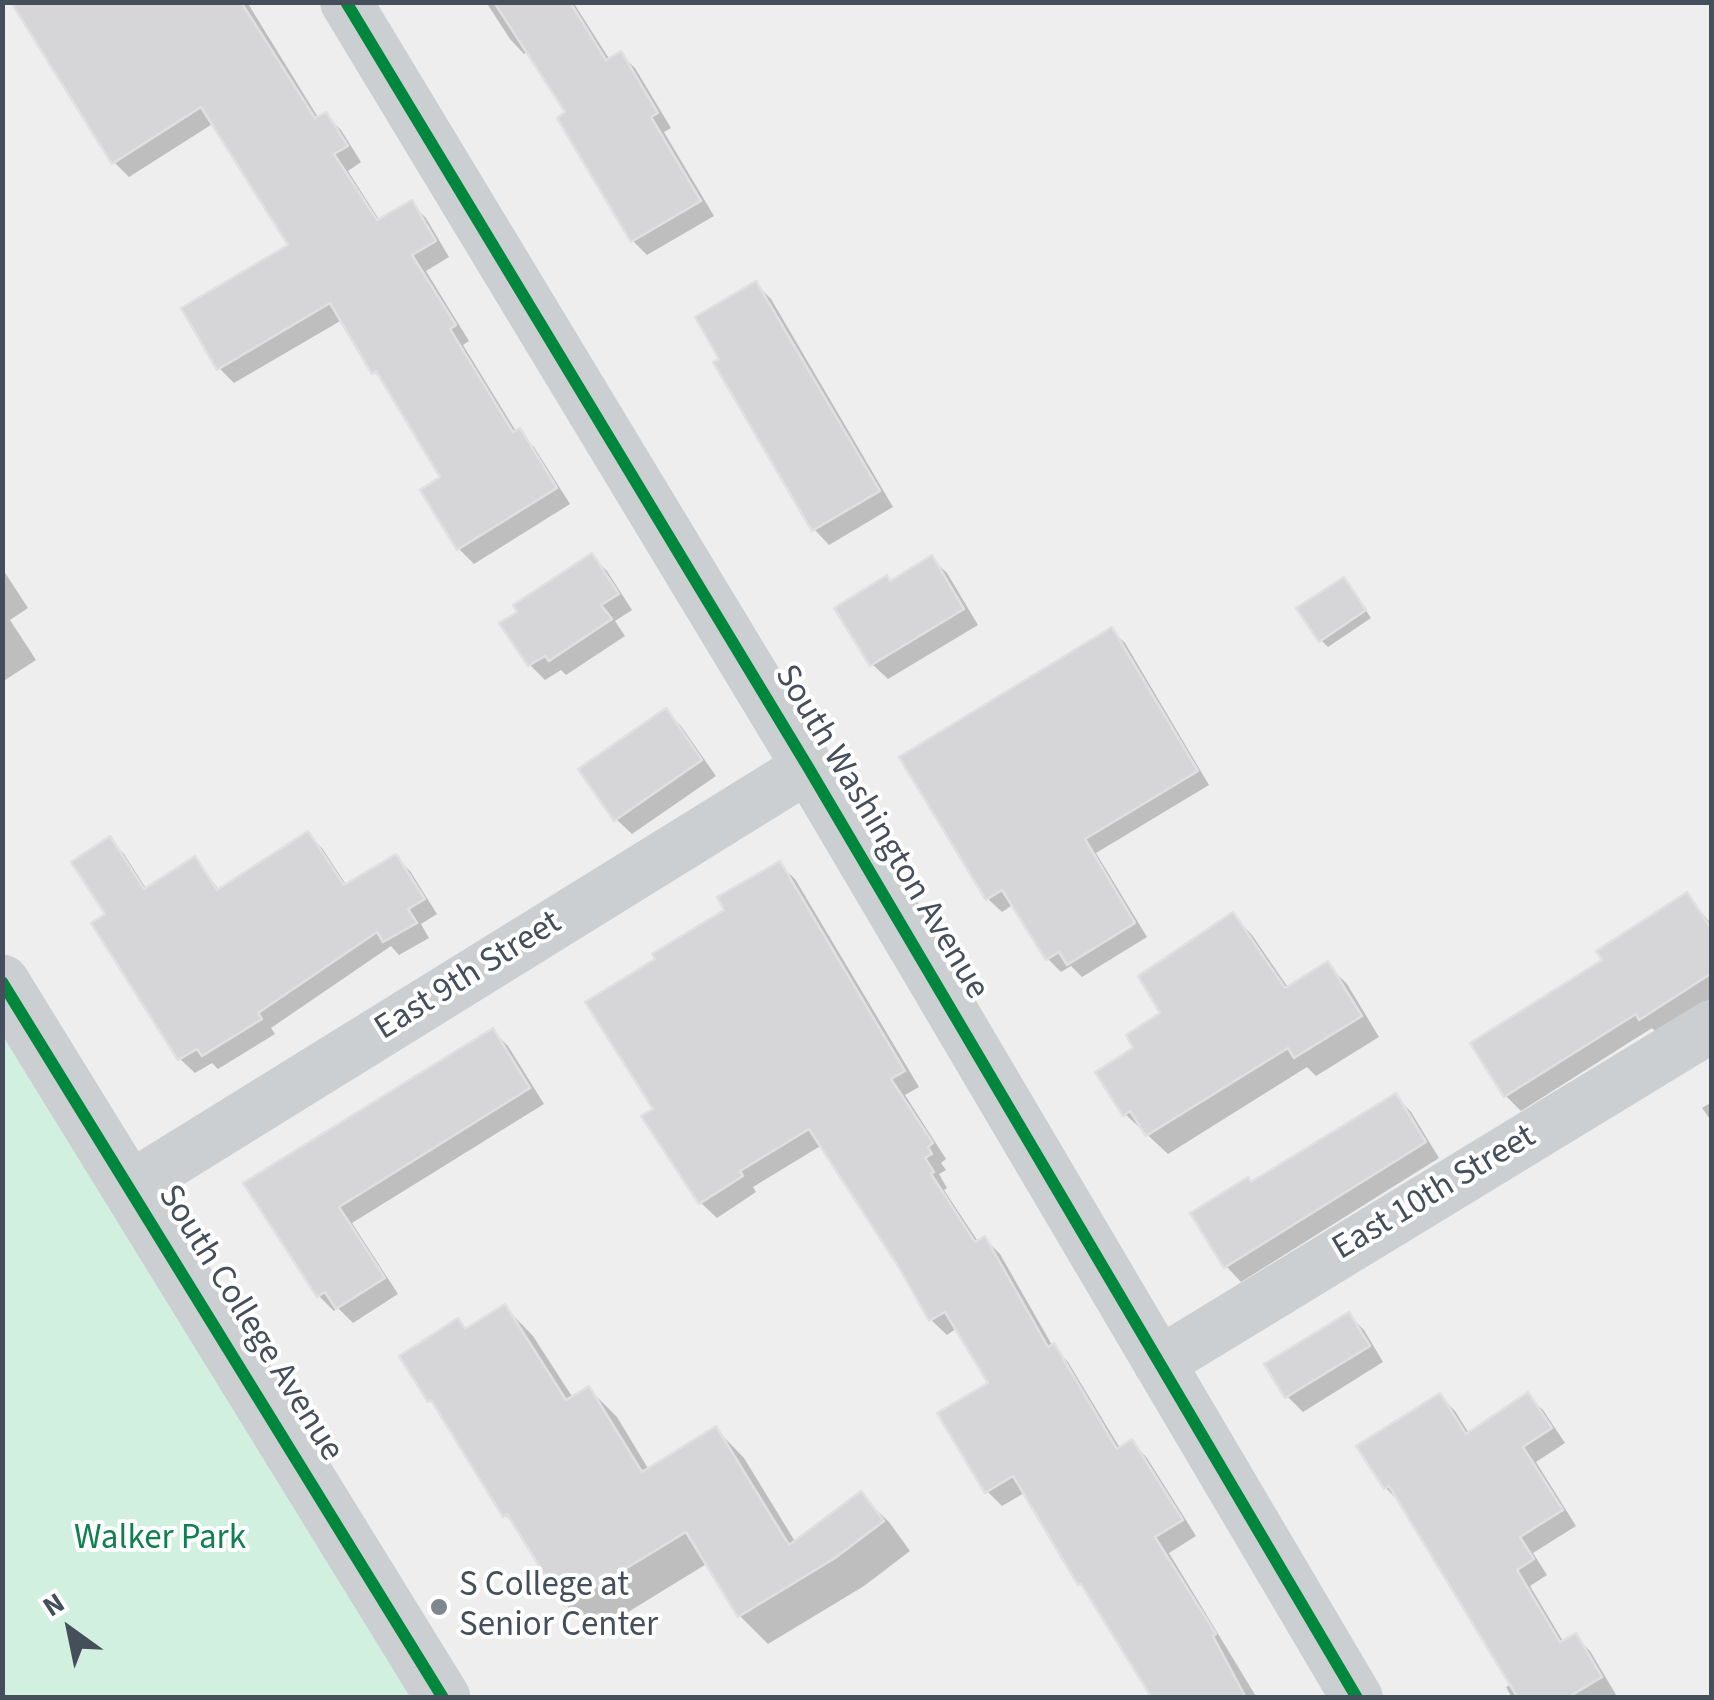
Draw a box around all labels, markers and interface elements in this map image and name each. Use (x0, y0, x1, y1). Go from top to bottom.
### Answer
street label: South Washington Avenue (763, 658, 997, 1008)
street label: East 9th Street (368, 903, 570, 1051)
street label: East 10th Street (1326, 1117, 1544, 1271)
street label: South College Avenue (147, 1178, 351, 1470)
park label: Walker Park (74, 1519, 246, 1561)
place label: S College at Senior Center (459, 1566, 658, 1648)
north arrow (20, 1580, 120, 1680)
text: N (35, 1583, 72, 1627)
marker: S College at Senior Center (428, 1596, 450, 1618)

